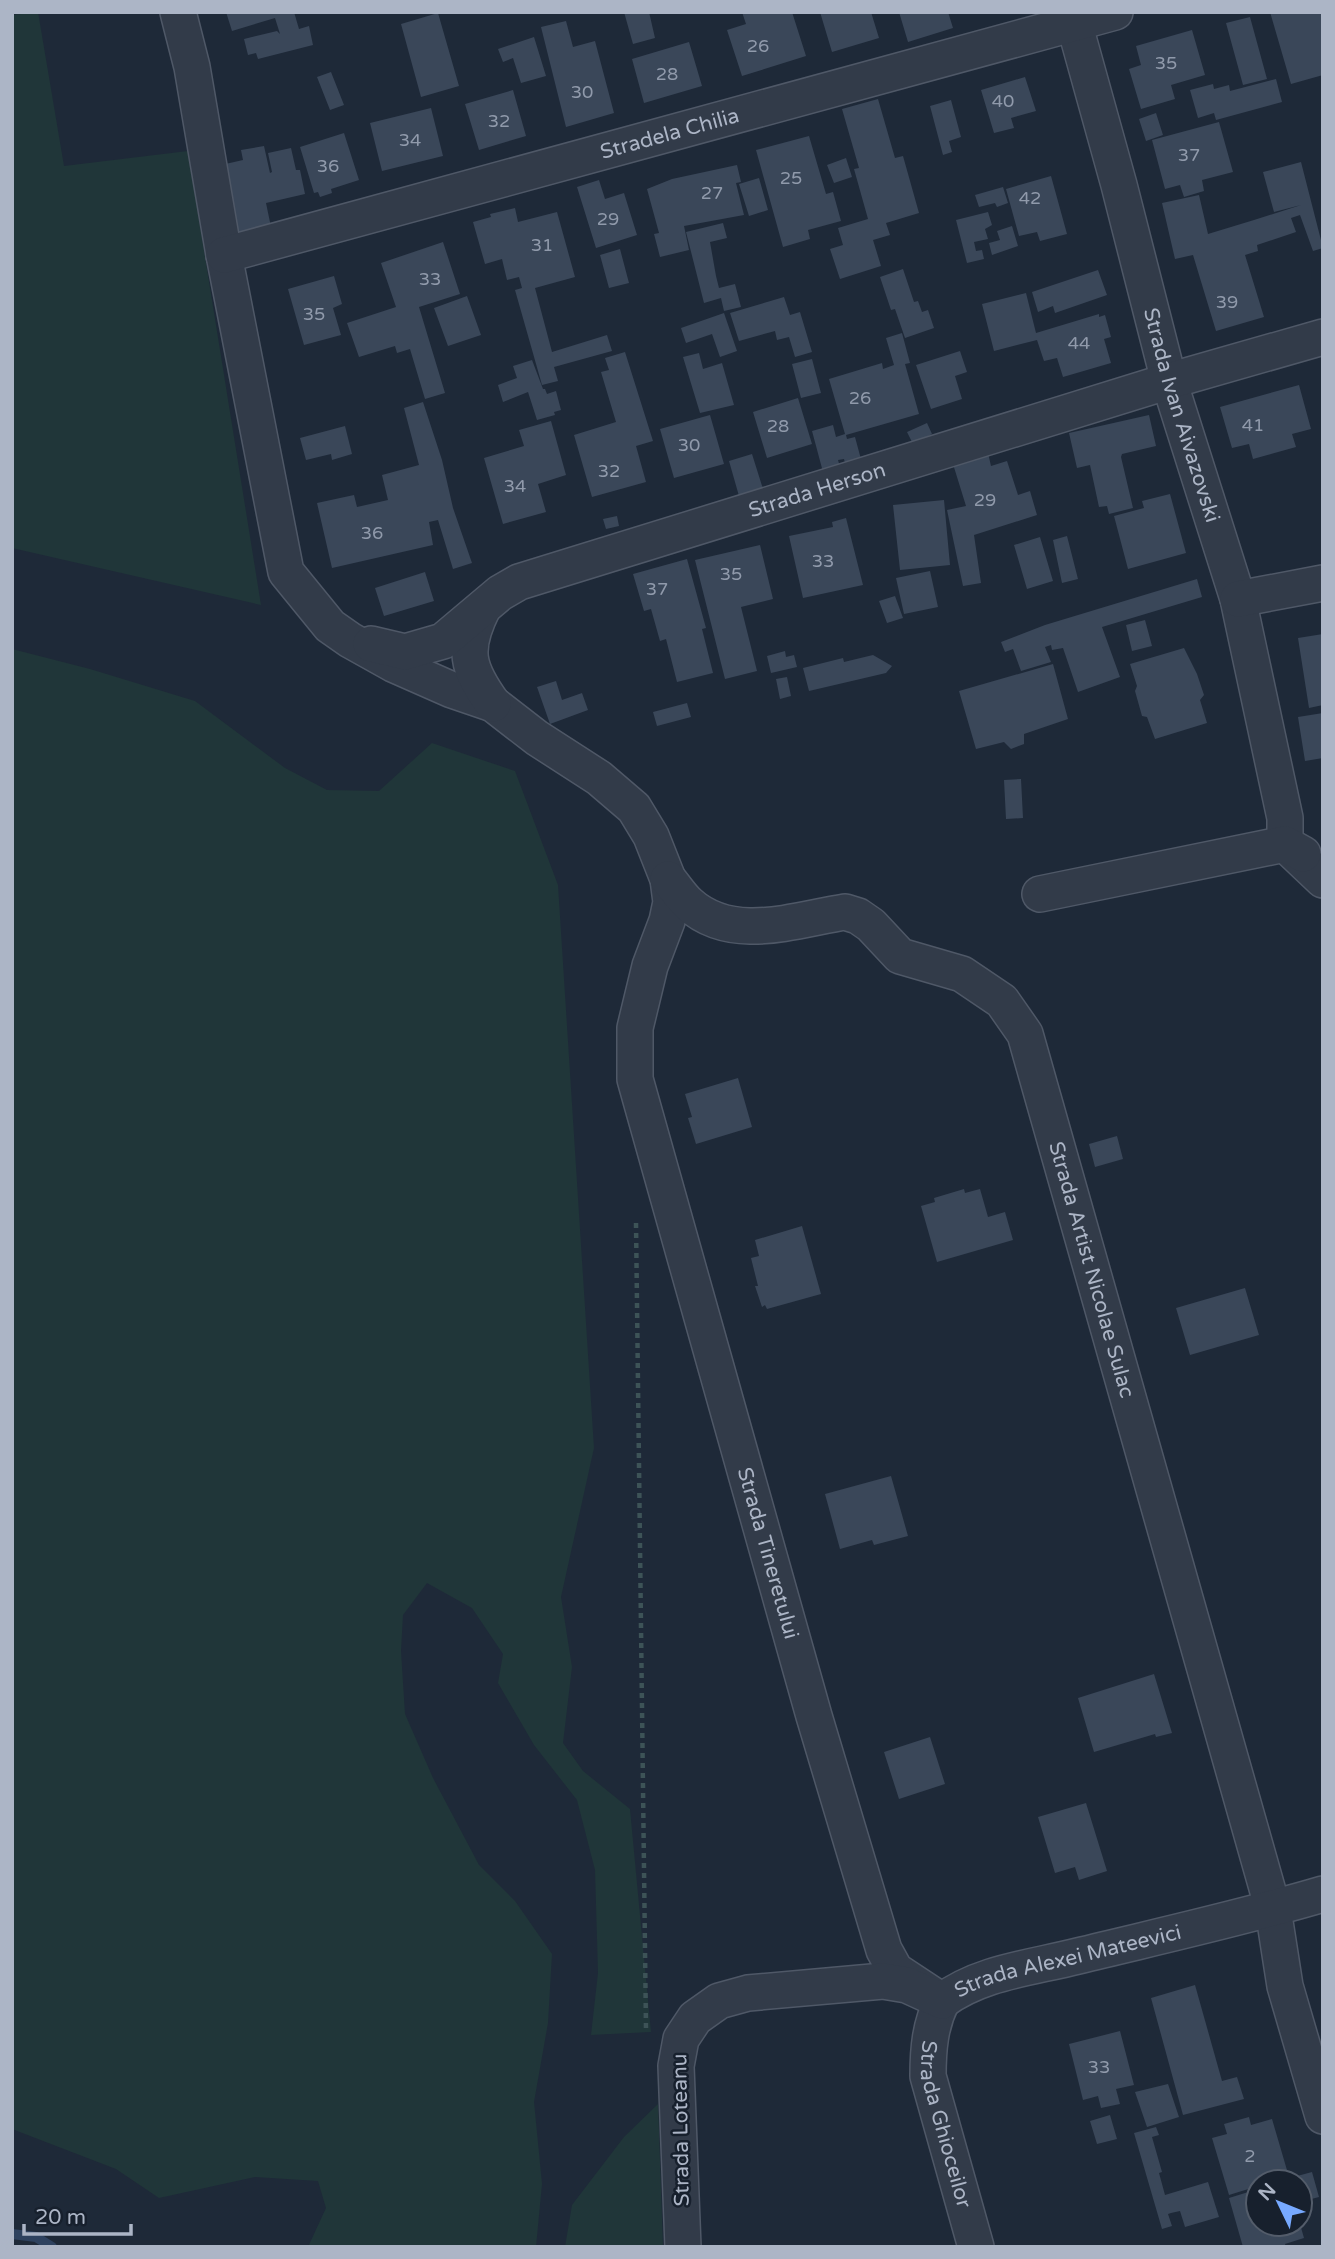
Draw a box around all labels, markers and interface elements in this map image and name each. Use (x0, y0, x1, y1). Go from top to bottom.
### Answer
house number: 26 (747, 35, 769, 57)
house number: 35 (1155, 52, 1177, 74)
house number: 28 (656, 63, 678, 85)
house number: 30 (571, 81, 593, 103)
house number: 40 (992, 90, 1014, 112)
street label: Stradela Chilia (597, 103, 742, 164)
house number: 32 (488, 110, 510, 132)
house number: 34 (399, 129, 421, 151)
house number: 37 (1178, 144, 1200, 166)
house number: 36 (317, 155, 339, 177)
house number: 25 (780, 167, 802, 189)
house number: 27 (701, 182, 723, 204)
house number: 42 (1019, 187, 1041, 209)
house number: 29 (597, 208, 619, 230)
house number: 31 (531, 234, 553, 256)
house number: 33 (419, 268, 441, 290)
house number: 39 (1216, 291, 1238, 313)
house number: 35 (303, 303, 325, 325)
street label: Strada Ivan Aivazovski (1138, 305, 1225, 525)
house number: 44 (1068, 332, 1090, 354)
house number: 26 (849, 387, 871, 409)
house number: 41 (1242, 414, 1264, 436)
house number: 28 (767, 415, 789, 437)
house number: 30 (678, 434, 700, 456)
street label: Strada Herson (746, 457, 889, 523)
house number: 32 (598, 460, 620, 482)
house number: 34 (504, 475, 526, 497)
house number: 29 (974, 489, 996, 511)
house number: 36 (361, 522, 383, 544)
house number: 33 (812, 550, 834, 572)
house number: 35 (720, 563, 742, 585)
house number: 37 (646, 578, 668, 600)
street label: Strada Artist Nicolae Sulac (1044, 1139, 1140, 1401)
street label: Strada Tineretului (732, 1464, 804, 1642)
street label: Strada Alexei Mateevici (950, 1919, 1184, 2003)
street label: Strada Ghioceilor (915, 2039, 977, 2211)
street label: Strada Loteanu (667, 2053, 695, 2207)
house number: 33 (1088, 2056, 1110, 2078)
house number: 2 (1244, 2145, 1256, 2167)
north arrow (1244, 2168, 1314, 2238)
text: N (1254, 2179, 1281, 2205)
scale bar (24, 2192, 131, 2236)
text: 20 m (35, 2205, 86, 2230)

